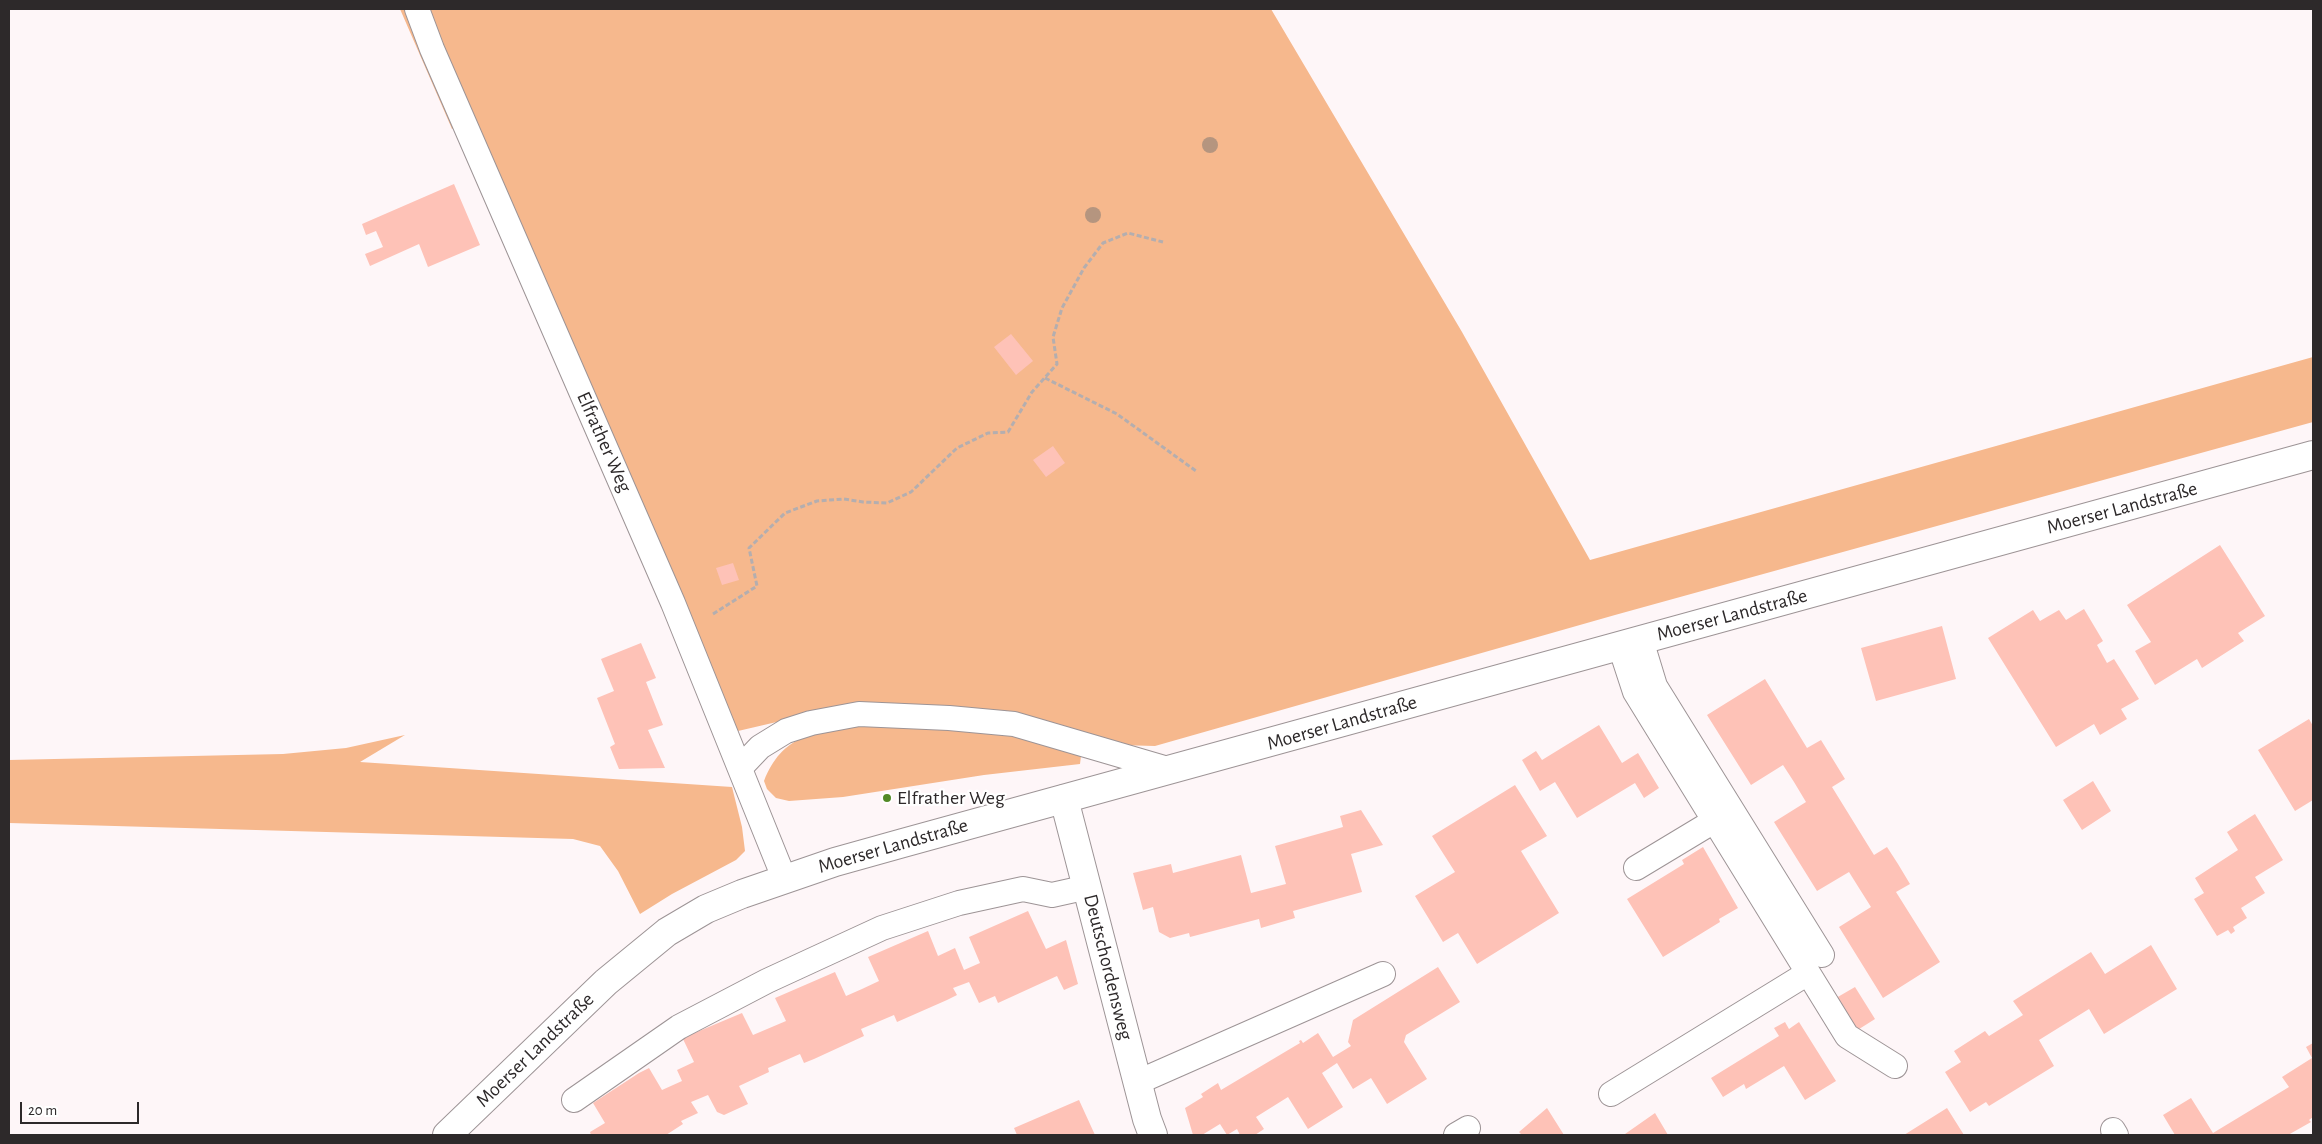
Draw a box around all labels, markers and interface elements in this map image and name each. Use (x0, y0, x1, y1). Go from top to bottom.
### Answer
street label: Elfrather Weg (571, 388, 637, 496)
street label: Moerser Landstraße (2044, 476, 2200, 540)
street label: Moerser Landstraße (1654, 583, 1810, 647)
street label: Moerser Landstraße (1264, 690, 1420, 756)
place label: Elfrather Weg (897, 786, 1005, 810)
marker: Elfrather Weg (881, 792, 893, 804)
street label: Moerser Landstraße (815, 813, 971, 879)
street label: Deutschordensweg (1078, 892, 1138, 1042)
street label: Moerser Landstraße (471, 988, 599, 1112)
scale bar (22, 1092, 141, 1124)
text: 20 m (28, 1103, 57, 1118)

